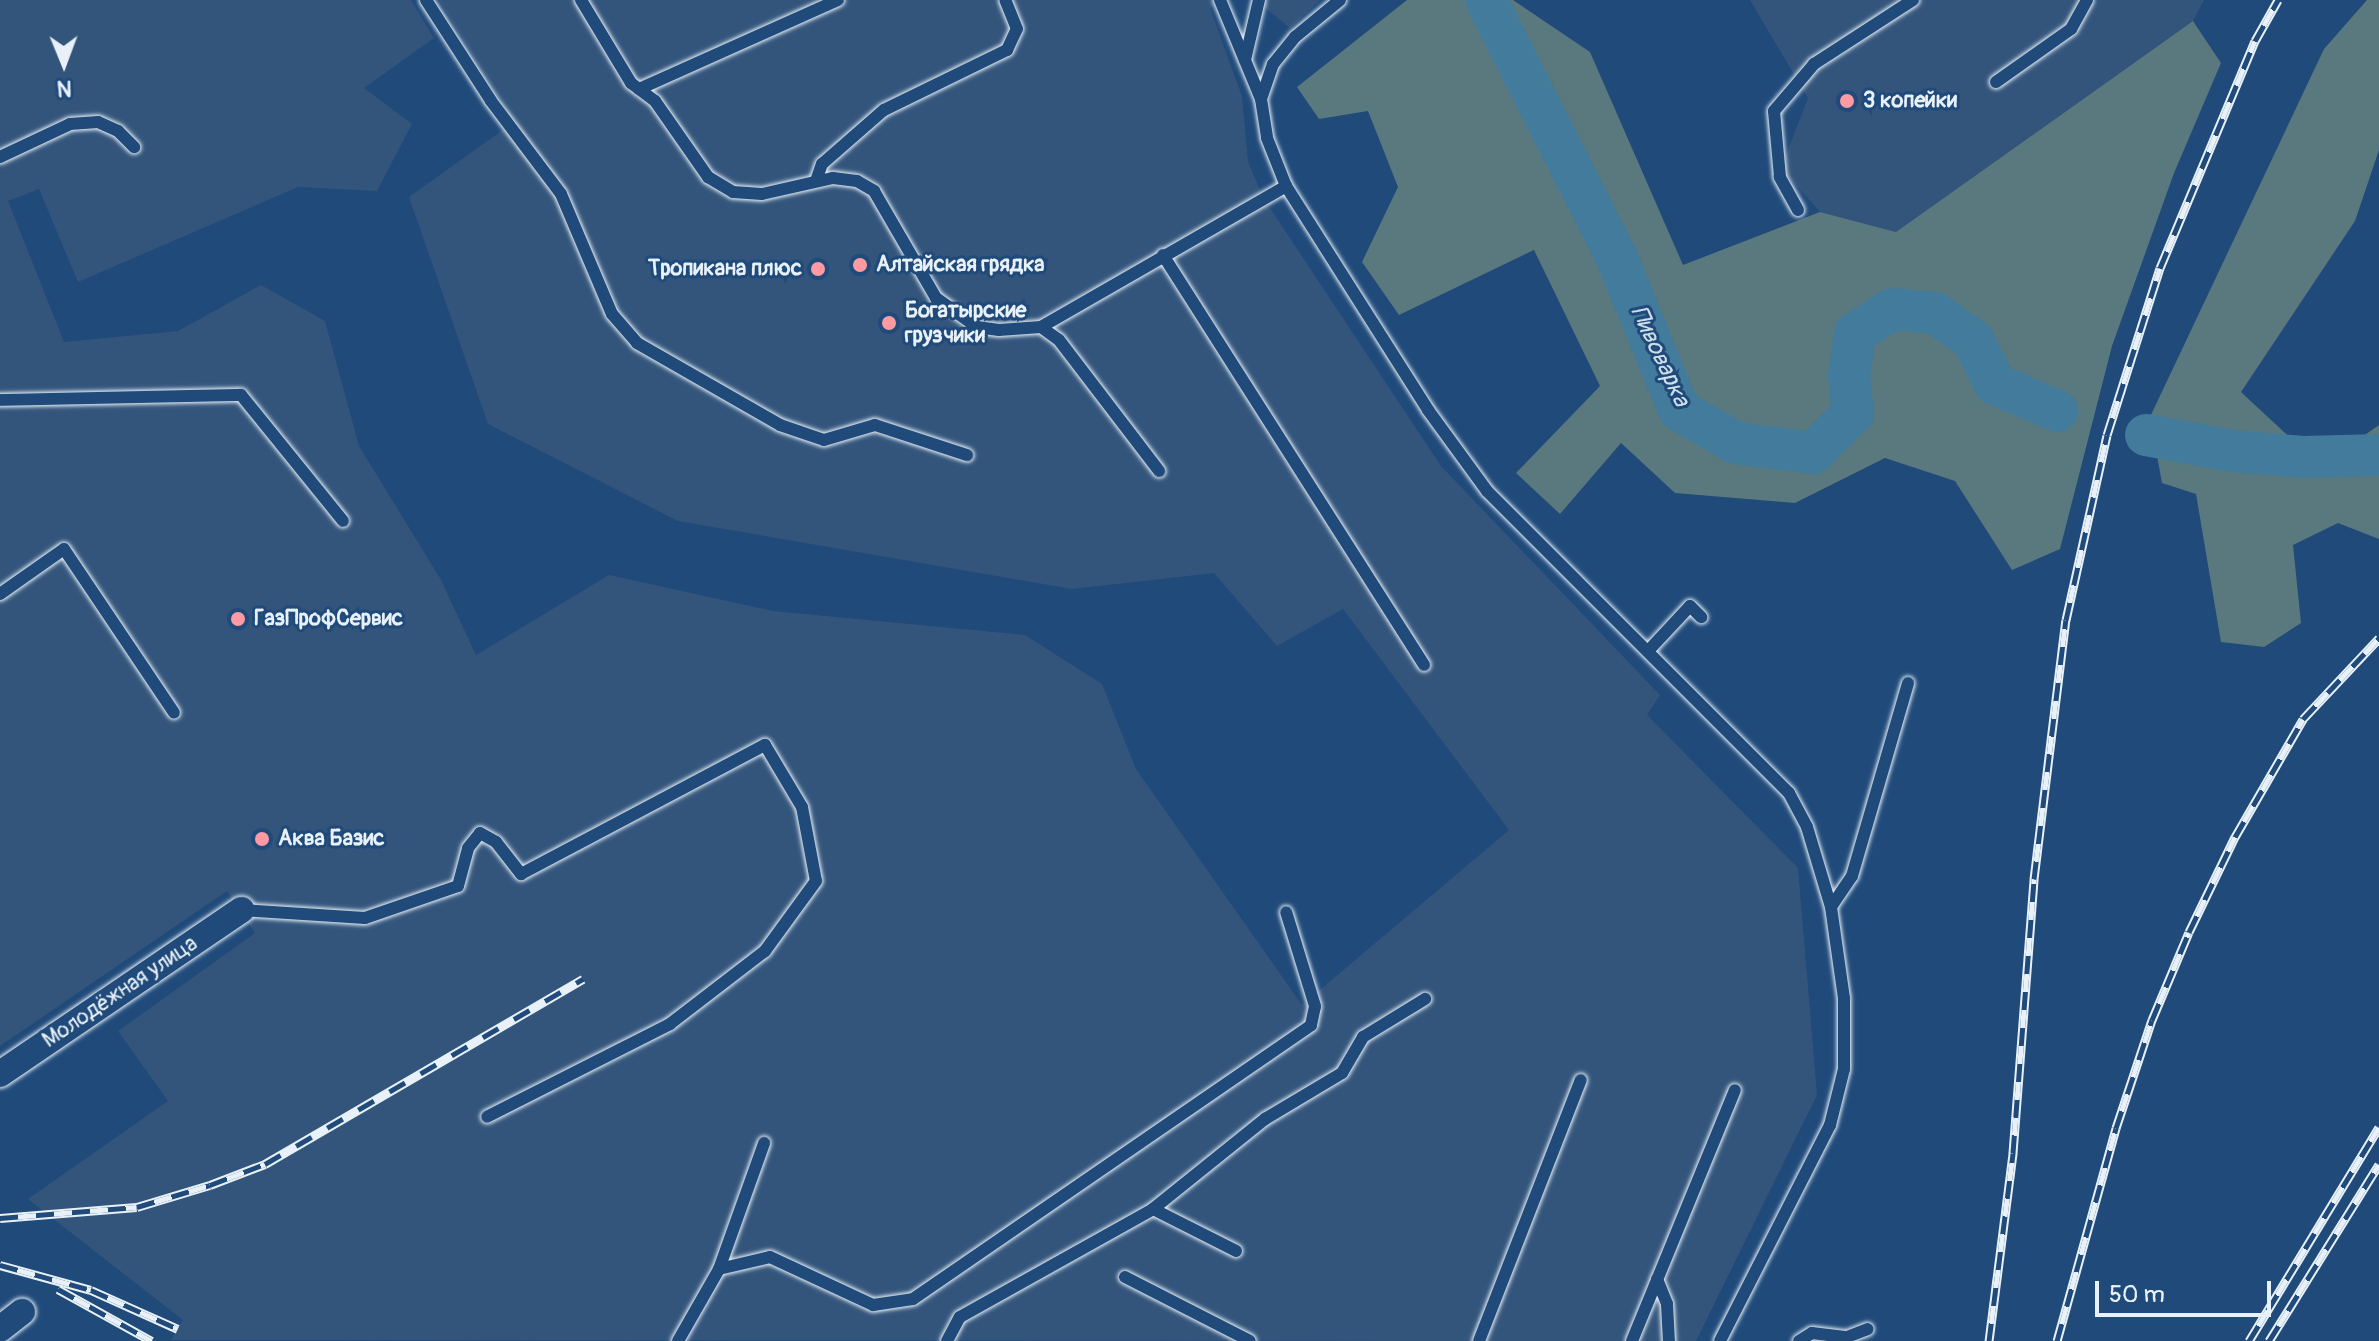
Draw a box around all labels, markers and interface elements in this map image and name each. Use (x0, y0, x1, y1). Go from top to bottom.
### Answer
north arrow (24, 24, 104, 104)
text: N (57, 74, 72, 102)
place label: 3 копейки (1863, 88, 1957, 114)
marker: 3 копейки (1838, 92, 1856, 110)
place label: Алтайская грядка (876, 252, 1045, 278)
place label: Тропикана плюс (648, 256, 802, 282)
marker: Алтайская грядка (851, 256, 869, 274)
marker: Тропикана плюс (809, 260, 827, 278)
place label: Богатырские грузчики (905, 297, 1026, 348)
water label: Пивоварка (1624, 301, 1696, 411)
marker: Богатырские грузчики (880, 314, 898, 332)
place label: ГазПрофСервис (254, 606, 403, 632)
marker: ГазПрофСервис (229, 610, 247, 628)
place label: Аква Базис (278, 826, 384, 852)
marker: Аква Базис (253, 830, 271, 848)
street label: Молодёжная улица (37, 930, 203, 1054)
scale bar (2099, 1265, 2275, 1315)
text: 50 m (2109, 1280, 2165, 1309)

